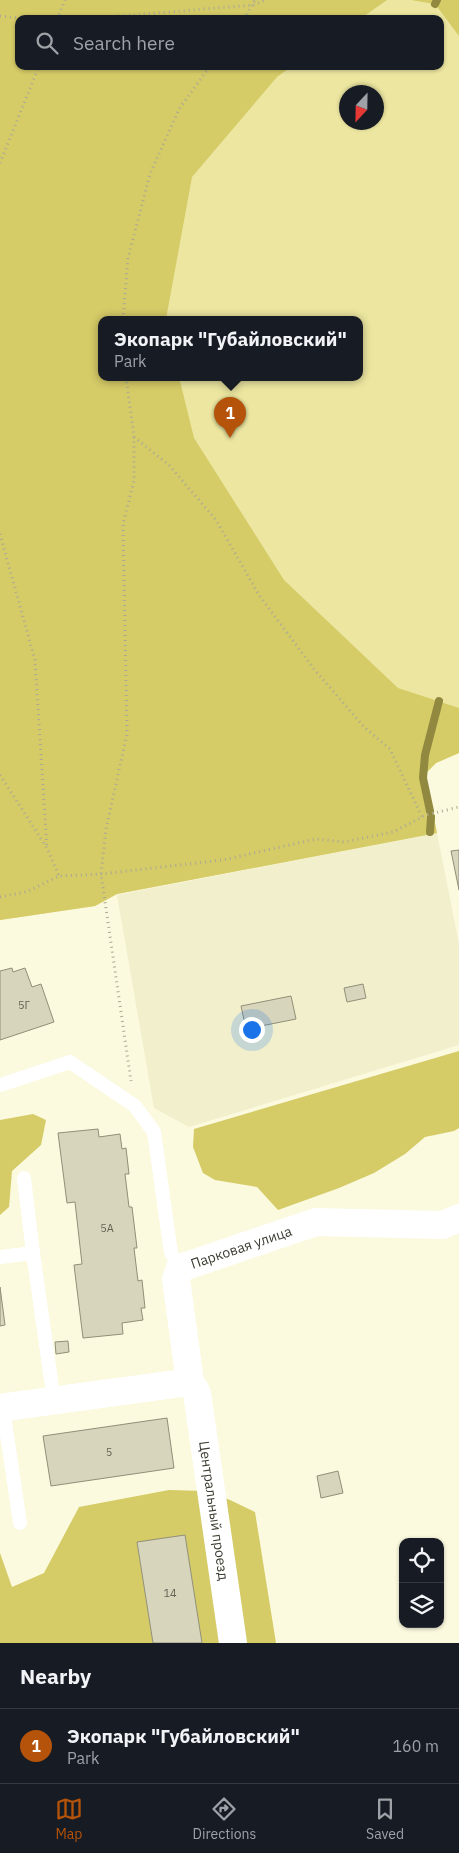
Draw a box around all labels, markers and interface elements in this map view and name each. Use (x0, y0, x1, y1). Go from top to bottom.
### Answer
search box (15, 15, 444, 70)
icon: search (33, 29, 61, 57)
text: Search here (73, 31, 175, 55)
north arrow (339, 85, 384, 130)
popup (98, 316, 363, 381)
text: Экопарк "Губайловский" (114, 327, 347, 351)
text: Park (114, 351, 147, 371)
pin: 1 (214, 397, 246, 438)
house number: 5Г (18, 998, 31, 1012)
your location (239, 1017, 265, 1043)
house number: 5А (100, 1221, 114, 1235)
street label: Парковая улица (188, 1222, 295, 1273)
street label: Центральный проезд (195, 1440, 233, 1582)
house number: 5 (106, 1445, 112, 1459)
map controls (399, 1538, 444, 1628)
button: locate (399, 1538, 444, 1583)
button: layers (399, 1583, 444, 1628)
house number: 14 (163, 1586, 177, 1600)
text: Nearby (20, 1662, 91, 1690)
text: Экопарк "Губайловский" (67, 1724, 300, 1748)
text: 1 (31, 1736, 41, 1756)
text: 160 m (392, 1736, 439, 1756)
text: Park (67, 1748, 99, 1768)
tab: Map (55, 1795, 83, 1843)
tab: Directions (193, 1795, 256, 1843)
tab: Saved (366, 1795, 404, 1843)

